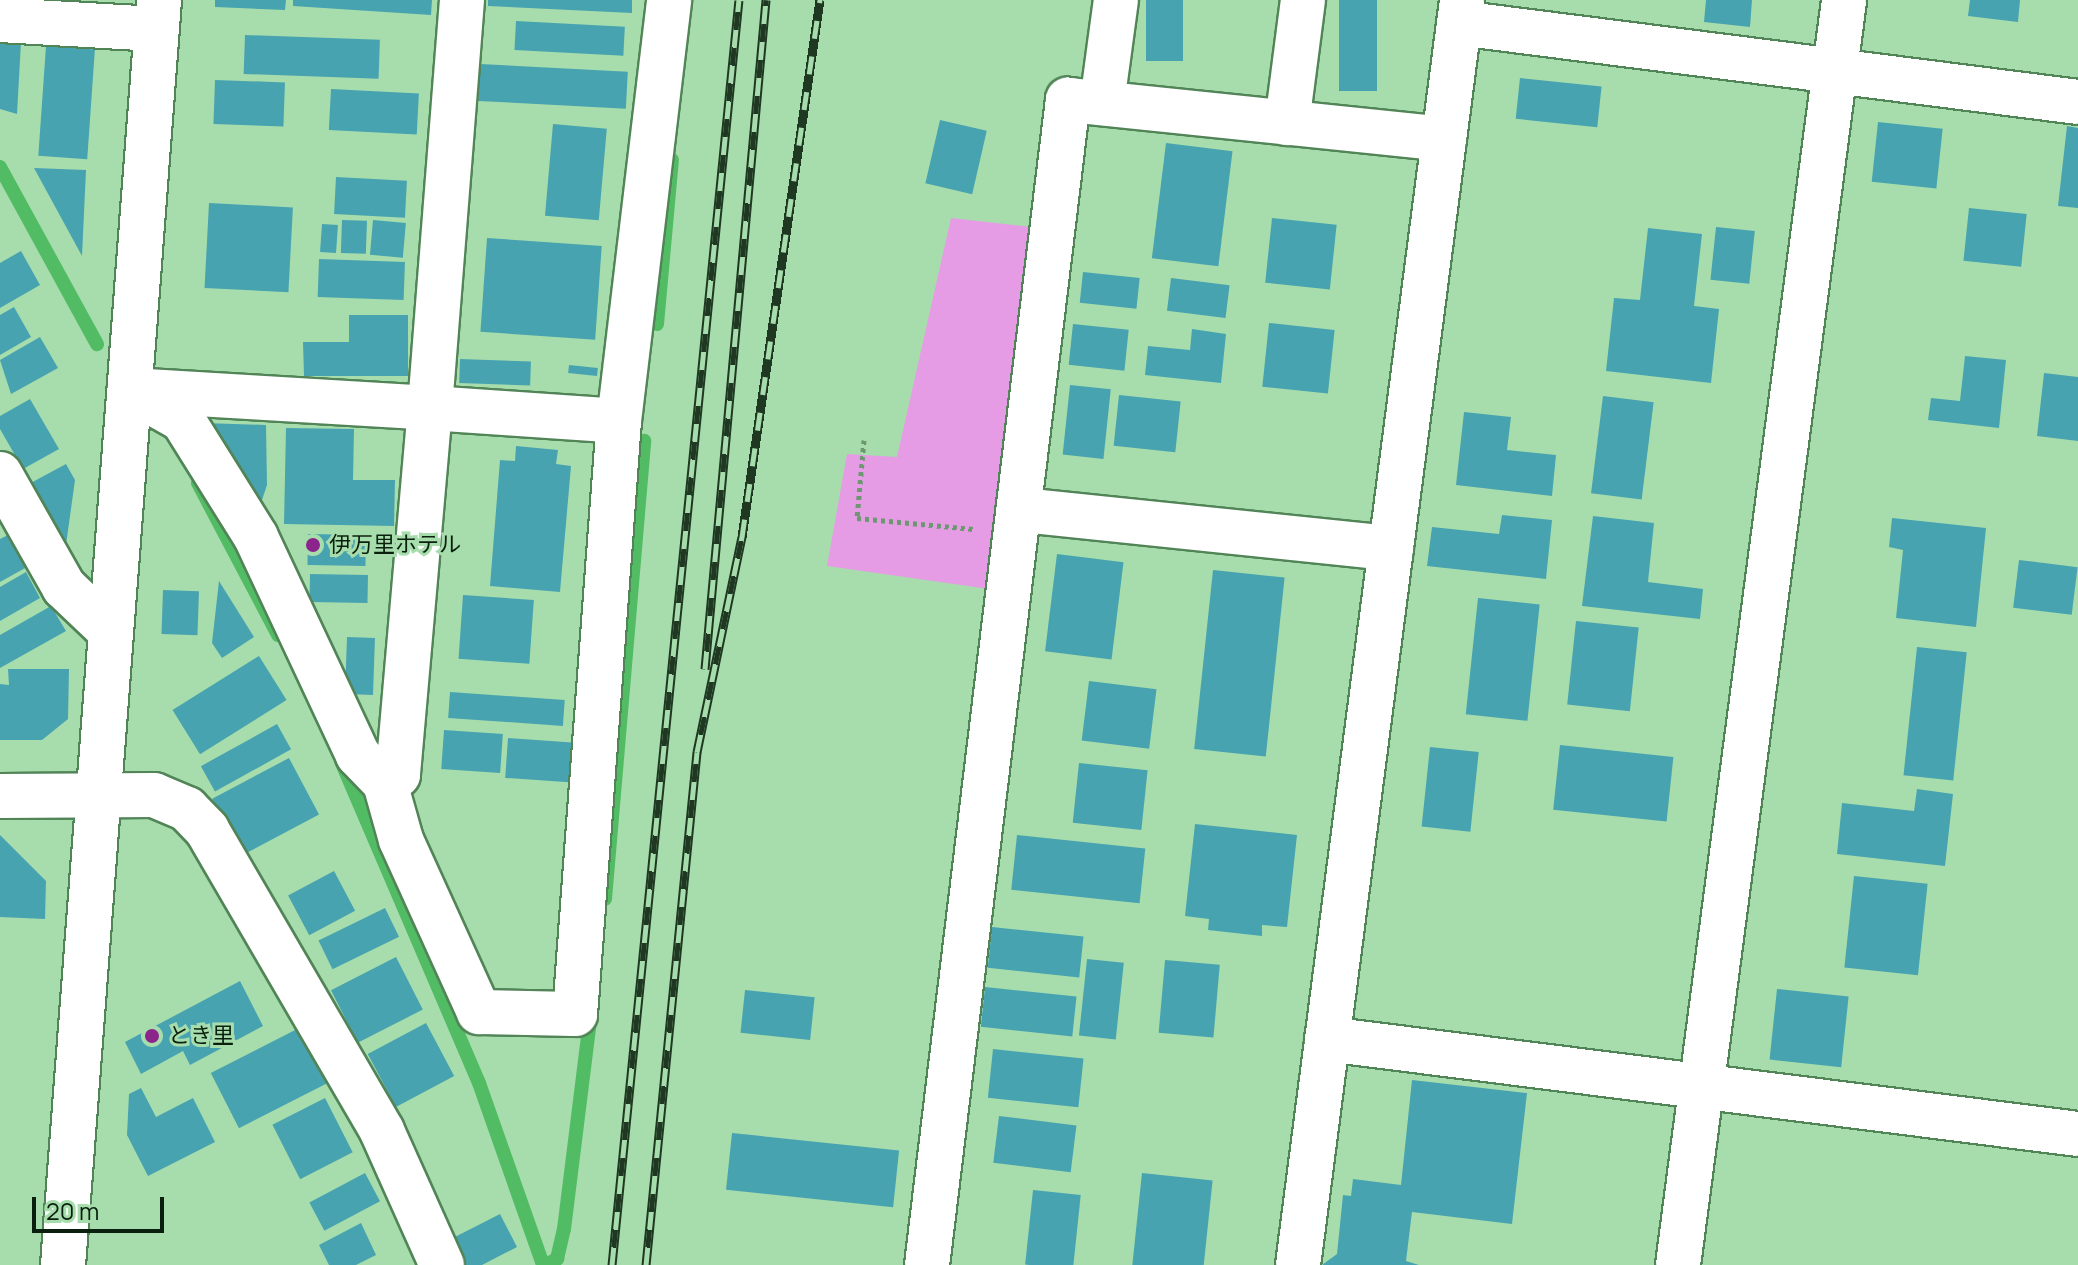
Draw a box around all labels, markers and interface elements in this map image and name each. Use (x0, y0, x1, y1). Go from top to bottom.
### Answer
place label: 伊万里ホテル (329, 532, 461, 558)
marker: 伊万里ホテル (304, 536, 322, 554)
place label: とき里 (168, 1023, 234, 1049)
marker: とき里 (143, 1027, 161, 1045)
scale bar (36, 1181, 168, 1231)
text: 20 m (46, 1194, 99, 1227)

